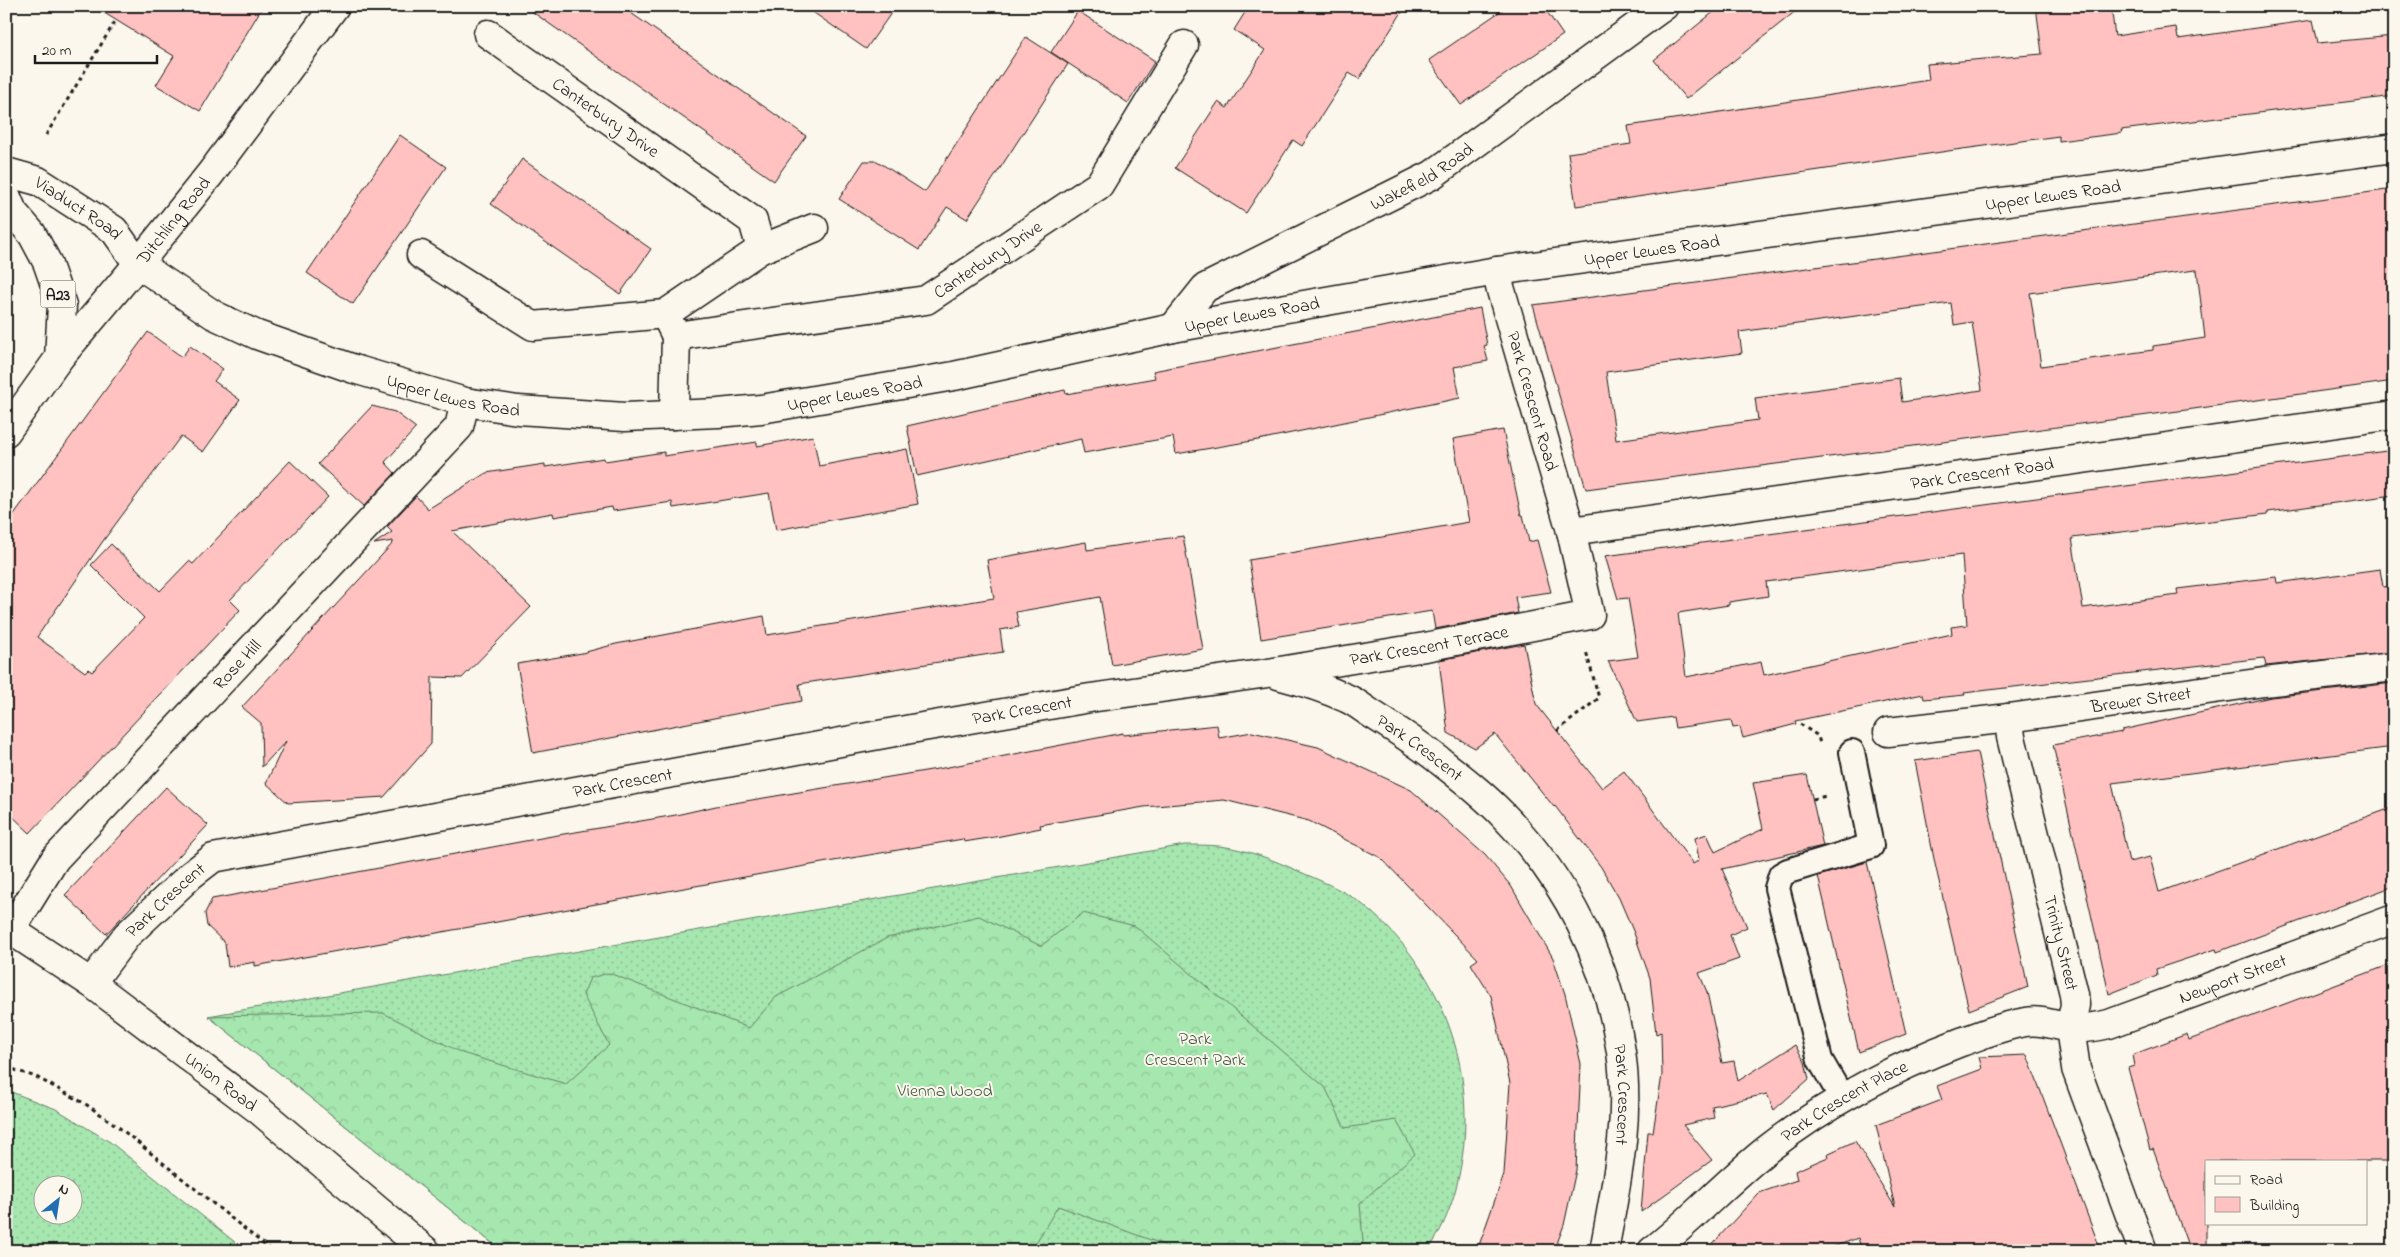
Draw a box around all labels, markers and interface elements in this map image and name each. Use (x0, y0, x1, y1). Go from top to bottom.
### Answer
scale bar (35, 32, 158, 64)
text: 20 m (42, 40, 72, 62)
street label: Canterbury Drive (546, 72, 665, 166)
street label: Wakefield Road (1366, 138, 1480, 219)
street label: Viaduct Road (28, 170, 128, 246)
street label: Ditchling Road (131, 172, 218, 272)
street label: Upper Lewes Road (1984, 175, 2123, 219)
street label: Canterbury Drive (929, 215, 1049, 306)
street label: Upper Lewes Road (1582, 230, 1721, 274)
road number: A23 (40, 280, 76, 308)
street label: Upper Lewes Road (1183, 291, 1322, 341)
street label: Park Crescent Road (1499, 329, 1563, 475)
street label: Upper Lewes Road (383, 368, 522, 425)
street label: Upper Lewes Road (786, 371, 925, 419)
street label: Park Crescent Road (1909, 452, 2056, 498)
street label: Park Crescent Terrace (1348, 620, 1512, 674)
street label: Rose Hill (208, 635, 269, 697)
street label: Brewer Street (2088, 681, 2193, 721)
street label: Park Crescent (970, 690, 1074, 733)
street label: Park Crescent (1371, 709, 1468, 789)
street label: Park Crescent (571, 762, 675, 806)
street label: Park Crescent (121, 857, 212, 945)
street label: Trinity Street (2035, 893, 2084, 994)
street label: Newport Street (2176, 949, 2291, 1012)
park label: Park Crescent Park (1145, 1027, 1245, 1074)
street label: Park Crescent (1605, 1043, 1635, 1146)
street label: Union Road (178, 1047, 262, 1119)
street label: Park Crescent Place (1776, 1055, 1914, 1150)
park label: Vienna Wood (896, 1079, 993, 1105)
legend (2205, 1160, 2368, 1224)
text: Road (2250, 1169, 2283, 1191)
north arrow (32, 1174, 82, 1224)
text: N (54, 1179, 73, 1201)
text: Building (2249, 1195, 2299, 1218)

